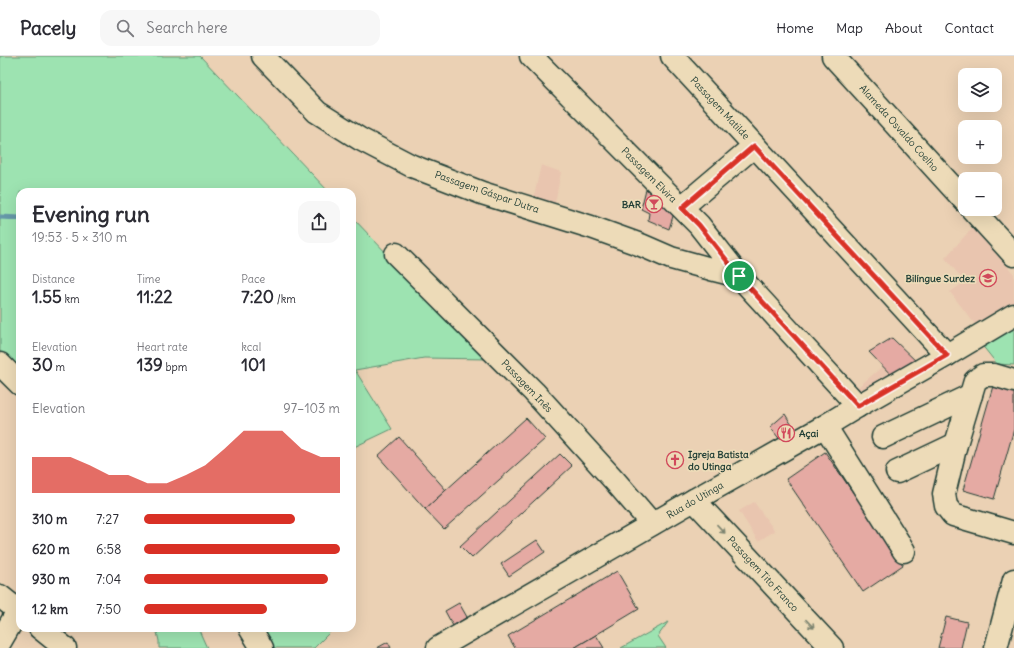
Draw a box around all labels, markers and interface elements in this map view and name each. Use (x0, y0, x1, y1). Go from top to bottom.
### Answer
search box (100, 10, 380, 46)
text: Pacely (20, 16, 76, 40)
icon: search (114, 17, 136, 39)
text: Search here (146, 18, 228, 37)
text: Home (776, 19, 814, 37)
text: Map (836, 19, 863, 37)
text: About (885, 19, 923, 37)
text: Contact (945, 19, 994, 37)
map controls (958, 68, 1002, 216)
button: layers (958, 68, 1002, 112)
street label: Passagem Matilde (688, 74, 752, 142)
street label: Alameda Osvaldo Coelho (857, 82, 942, 174)
button: + (958, 120, 1002, 164)
street label: Passagem Elvira (619, 145, 680, 206)
street label: Passagem Gáspar Dutra (433, 168, 541, 216)
button: − (958, 172, 1002, 216)
bar icon: BAR (644, 194, 664, 214)
place label: BAR (622, 198, 642, 211)
text: Evening run (32, 200, 150, 228)
button: share (298, 201, 340, 243)
text: 19:53 · 5 × 310 m (32, 229, 127, 246)
pin (722, 259, 756, 293)
icon: arrive (728, 265, 750, 287)
school or university icon: Bilíngue Surdez (978, 268, 998, 288)
text: Distance (32, 272, 75, 286)
text: Time (137, 272, 160, 286)
text: Pace (241, 272, 265, 286)
place label: Bilíngue Surdez (905, 272, 975, 285)
text: 1.55 (32, 286, 62, 308)
text: 11:22 (137, 286, 173, 308)
text: 7:20 (241, 286, 274, 308)
text: km (62, 292, 80, 306)
text: /km (274, 292, 296, 306)
text: Elevation (32, 340, 77, 354)
text: Heart rate (137, 340, 188, 354)
text: kcal (241, 340, 261, 354)
text: 30 (32, 354, 53, 376)
text: 139 (137, 354, 163, 376)
text: 101 (241, 354, 266, 376)
street label: Passagem Inês (499, 357, 556, 415)
text: m (53, 360, 65, 374)
text: bpm (163, 360, 187, 374)
text: Elevation (32, 400, 85, 417)
text: 97–103 m (283, 400, 340, 417)
restaurant icon: Açai (776, 423, 796, 443)
place label: Açai (799, 427, 818, 440)
place label: Igreja Batista do Utinga (688, 448, 749, 473)
church icon: Igreja Batista do Utinga (665, 450, 685, 470)
street label: Rua do Utinga (664, 478, 726, 522)
text: 310 m (32, 511, 67, 528)
text: 7:27 (96, 511, 119, 528)
one-way arrow (716, 523, 725, 533)
street label: Passagem Tito Franco (725, 534, 802, 615)
text: 620 m (32, 541, 70, 558)
text: 6:58 (96, 541, 121, 558)
text: 930 m (32, 571, 70, 588)
text: 7:04 (96, 571, 121, 588)
text: 1.2 km (32, 601, 68, 618)
text: 7:50 (96, 601, 121, 618)
one-way arrow (805, 618, 814, 629)

